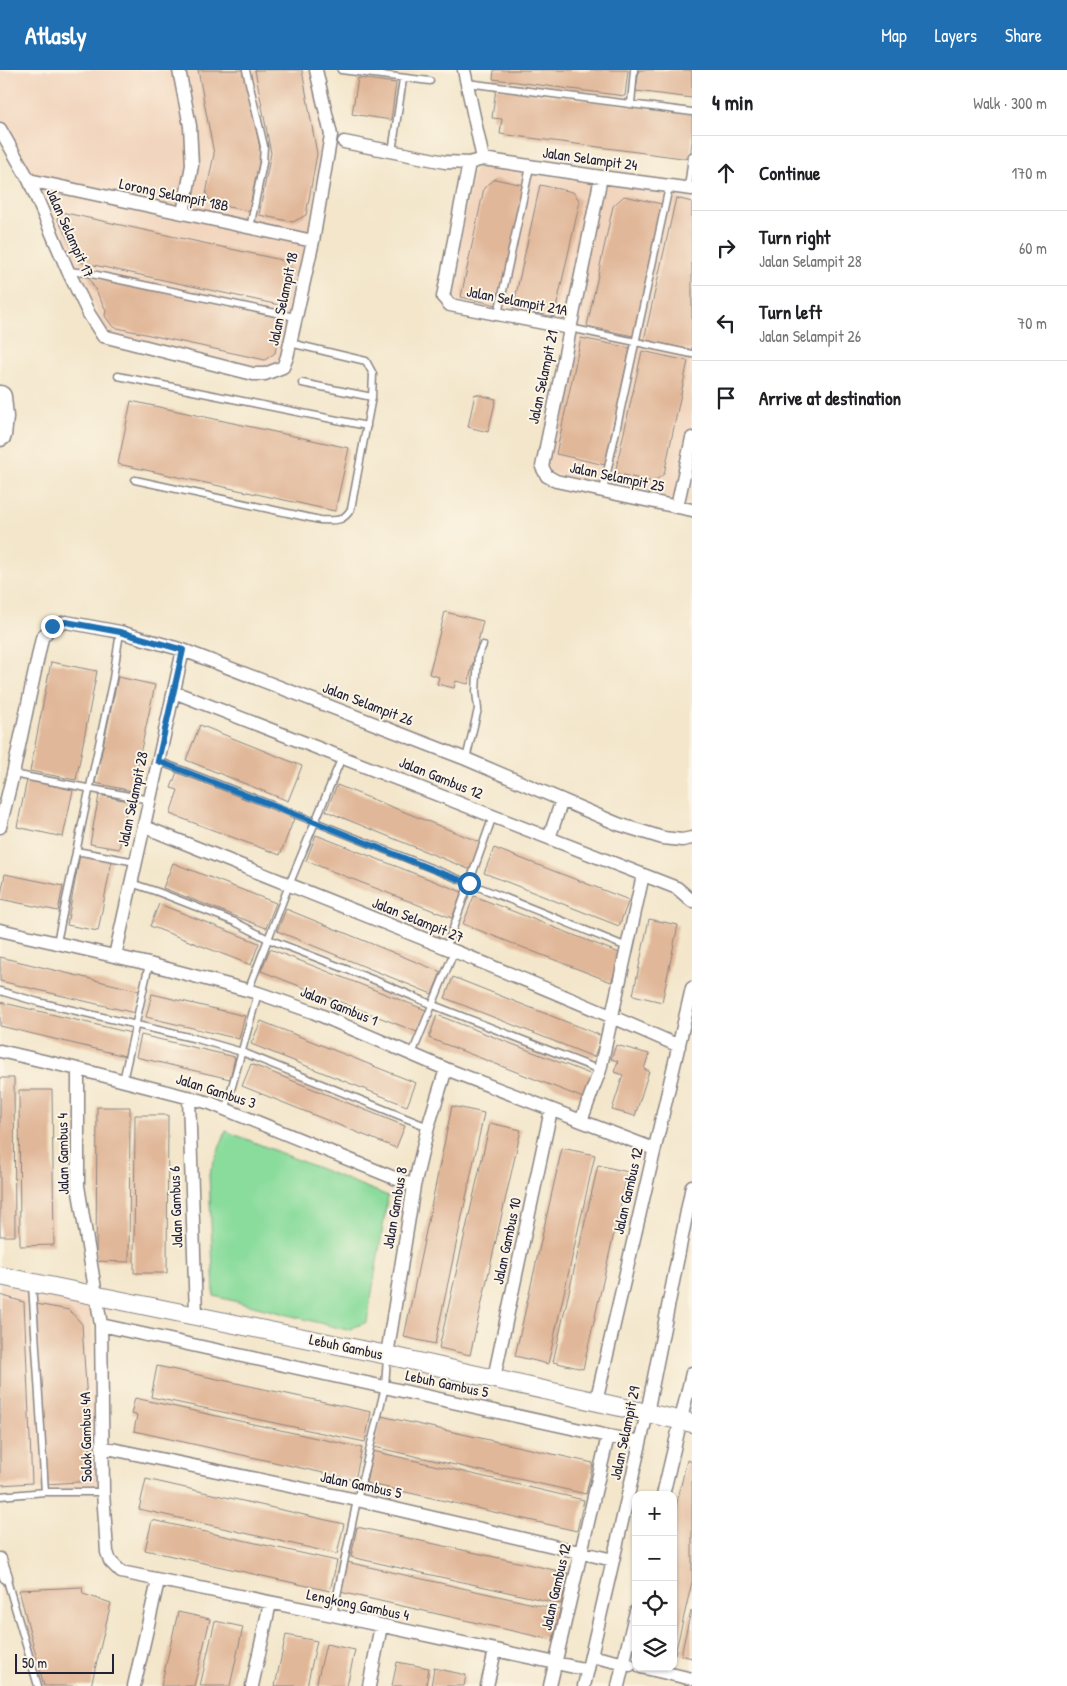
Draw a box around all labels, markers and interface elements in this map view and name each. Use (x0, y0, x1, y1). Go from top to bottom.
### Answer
text: Atlasly (25, 19, 87, 51)
text: Map (881, 23, 907, 48)
text: Layers (935, 23, 977, 48)
text: Share (1005, 23, 1042, 48)
text: 4 min (712, 88, 753, 117)
text: Walk · 300 m (973, 92, 1047, 114)
street label: Jalan Selampit 24 (541, 141, 639, 176)
icon: ahead (712, 159, 740, 187)
text: Continue (759, 160, 820, 186)
text: 170 m (1012, 162, 1047, 184)
street label: Lorong Selampit 18B (118, 173, 231, 216)
street label: Jalan Selampit 17 (41, 185, 100, 281)
text: Turn right (759, 224, 830, 250)
icon: right (712, 234, 740, 262)
text: 60 m (1019, 237, 1047, 259)
street label: Jalan Selampit 18 (262, 250, 303, 347)
text: Jalan Selampit 28 (759, 250, 862, 272)
street label: Jalan Selampit 21A (465, 280, 570, 321)
text: Turn left (759, 299, 822, 325)
icon: left (712, 309, 740, 337)
text: 70 m (1017, 312, 1047, 334)
text: Jalan Selampit 26 (759, 325, 861, 347)
street label: Jalan Selampit 21 (522, 328, 563, 426)
icon: arrive (712, 384, 740, 412)
text: Arrive at destination (759, 385, 901, 411)
street label: Jalan Selampit 25 (568, 456, 667, 497)
route end (41, 615, 64, 638)
street label: Jalan Selampit 26 (320, 677, 417, 731)
street label: Jalan Selampit 28 (112, 750, 153, 848)
street label: Jalan Gambus 12 (396, 751, 486, 804)
route start (458, 872, 481, 895)
street label: Jalan Selampit 27 (369, 892, 467, 947)
street label: Jalan Gambus 1 (297, 981, 381, 1031)
street label: Jalan Gambus 3 (173, 1068, 259, 1113)
street label: Jalan Gambus 4 (51, 1113, 74, 1195)
street label: Jalan Gambus 12 (607, 1145, 648, 1236)
street label: Jalan Gambus 8 (377, 1165, 412, 1250)
street label: Jalan Gambus 6 (164, 1166, 187, 1248)
street label: Jalan Gambus 10 (487, 1195, 526, 1286)
street label: Lebuh Gambus (307, 1328, 385, 1365)
street label: Lebuh Gambus 5 (404, 1364, 491, 1403)
street label: Jalan Selampit 29 (604, 1384, 645, 1482)
street label: Solok Gambus 4A (74, 1391, 97, 1482)
street label: Jalan Gambus 5 (319, 1466, 404, 1504)
map controls (632, 1491, 677, 1671)
button: + (632, 1491, 677, 1536)
button: − (632, 1536, 677, 1581)
street label: Jalan Gambus 12 (535, 1541, 576, 1632)
button: locate (632, 1581, 677, 1626)
street label: Lengkong Gambus 4 (305, 1583, 412, 1626)
button: layers (632, 1626, 677, 1671)
scale bar (15, 1651, 114, 1674)
text: 50 m (22, 1653, 47, 1672)

